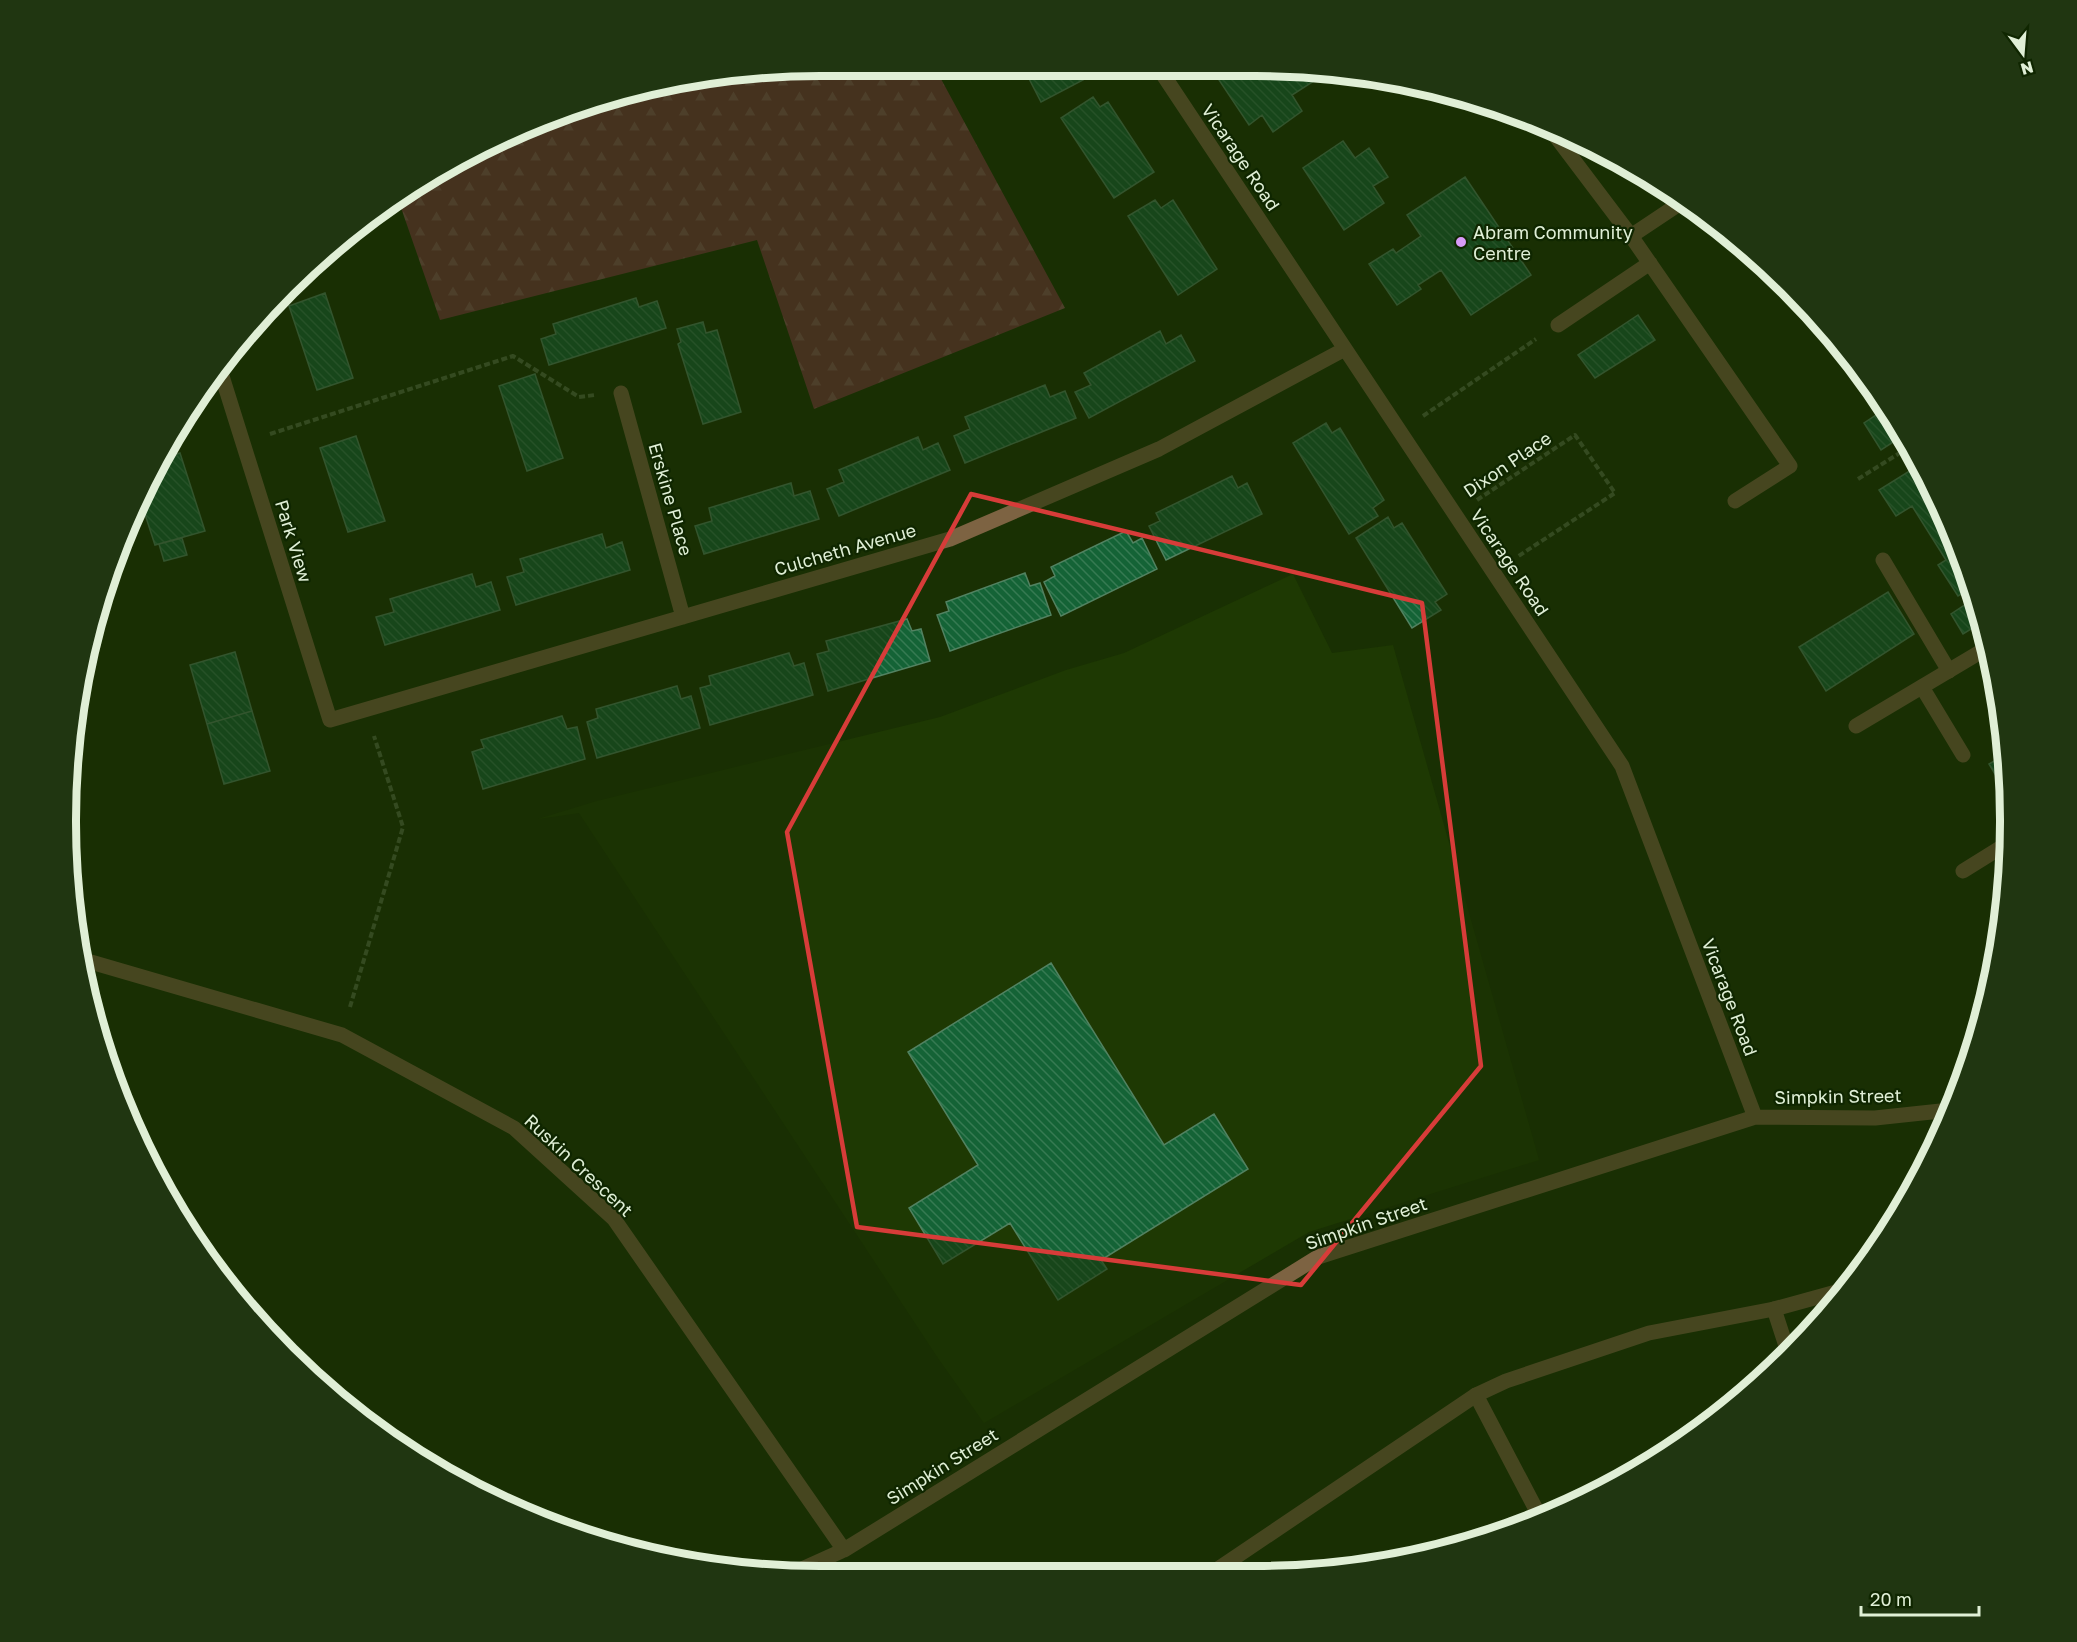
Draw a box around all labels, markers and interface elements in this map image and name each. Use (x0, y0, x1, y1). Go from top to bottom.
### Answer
north arrow (1993, 24, 2053, 84)
text: N (2019, 57, 2036, 80)
street label: Vicarage Road (1197, 99, 1285, 215)
place label: Abram Community Centre (1473, 221, 1633, 264)
marker: Abram Community Centre (1454, 235, 1468, 249)
street label: Dixon Place (1459, 427, 1555, 501)
street label: Erskine Place (644, 440, 698, 558)
street label: Park View (271, 497, 317, 585)
street label: Vicarage Road (1466, 504, 1554, 620)
street label: Culcheth Avenue (772, 518, 918, 580)
street label: Vicarage Road (1698, 935, 1762, 1059)
street label: Simpkin Street (1774, 1084, 1902, 1108)
street label: Ruskin Crescent (520, 1109, 638, 1221)
street label: Simpkin Street (1302, 1192, 1430, 1254)
street label: Simpkin Street (882, 1423, 1002, 1509)
scale bar (1861, 1579, 1980, 1617)
text: 20 m (1870, 1588, 1912, 1610)

